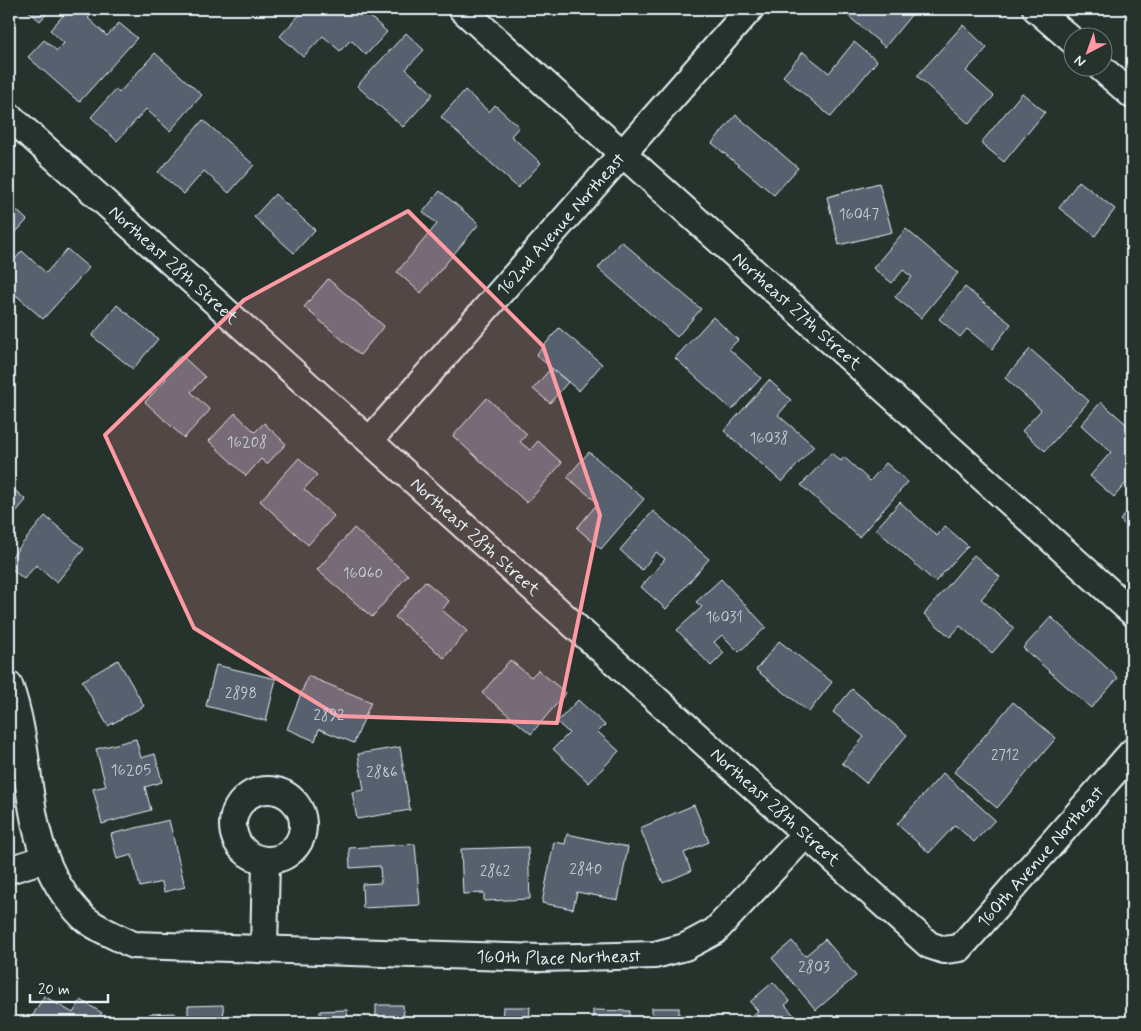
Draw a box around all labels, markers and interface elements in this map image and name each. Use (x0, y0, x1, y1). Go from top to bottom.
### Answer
north arrow (1064, 28, 1114, 78)
text: N (1071, 51, 1090, 71)
street label: 162nd Avenue Northeast (492, 147, 631, 301)
street label: Northeast 28th Street (103, 200, 244, 330)
house number: 16047 (839, 205, 880, 225)
street label: Northeast 27th Street (727, 247, 867, 376)
house number: 16038 (749, 429, 789, 449)
house number: 16208 (227, 433, 267, 453)
street label: Northeast 28th Street (405, 472, 545, 602)
house number: 16060 (343, 564, 383, 584)
house number: 16031 (705, 608, 743, 628)
house number: 2898 (225, 684, 257, 704)
house number: 2892 (314, 706, 344, 726)
street label: Northeast 28th Street (705, 743, 845, 873)
house number: 2712 (991, 746, 1019, 766)
house number: 16205 (111, 761, 151, 781)
house number: 2886 (366, 763, 398, 783)
street label: 160th Avenue Northeast (972, 781, 1110, 933)
house number: 2840 (570, 860, 602, 880)
house number: 2862 (480, 862, 510, 882)
street label: 160th Place Northeast (476, 944, 642, 971)
house number: 2803 (798, 958, 830, 978)
scale bar (30, 971, 108, 1003)
text: 20 m (38, 980, 70, 1000)

